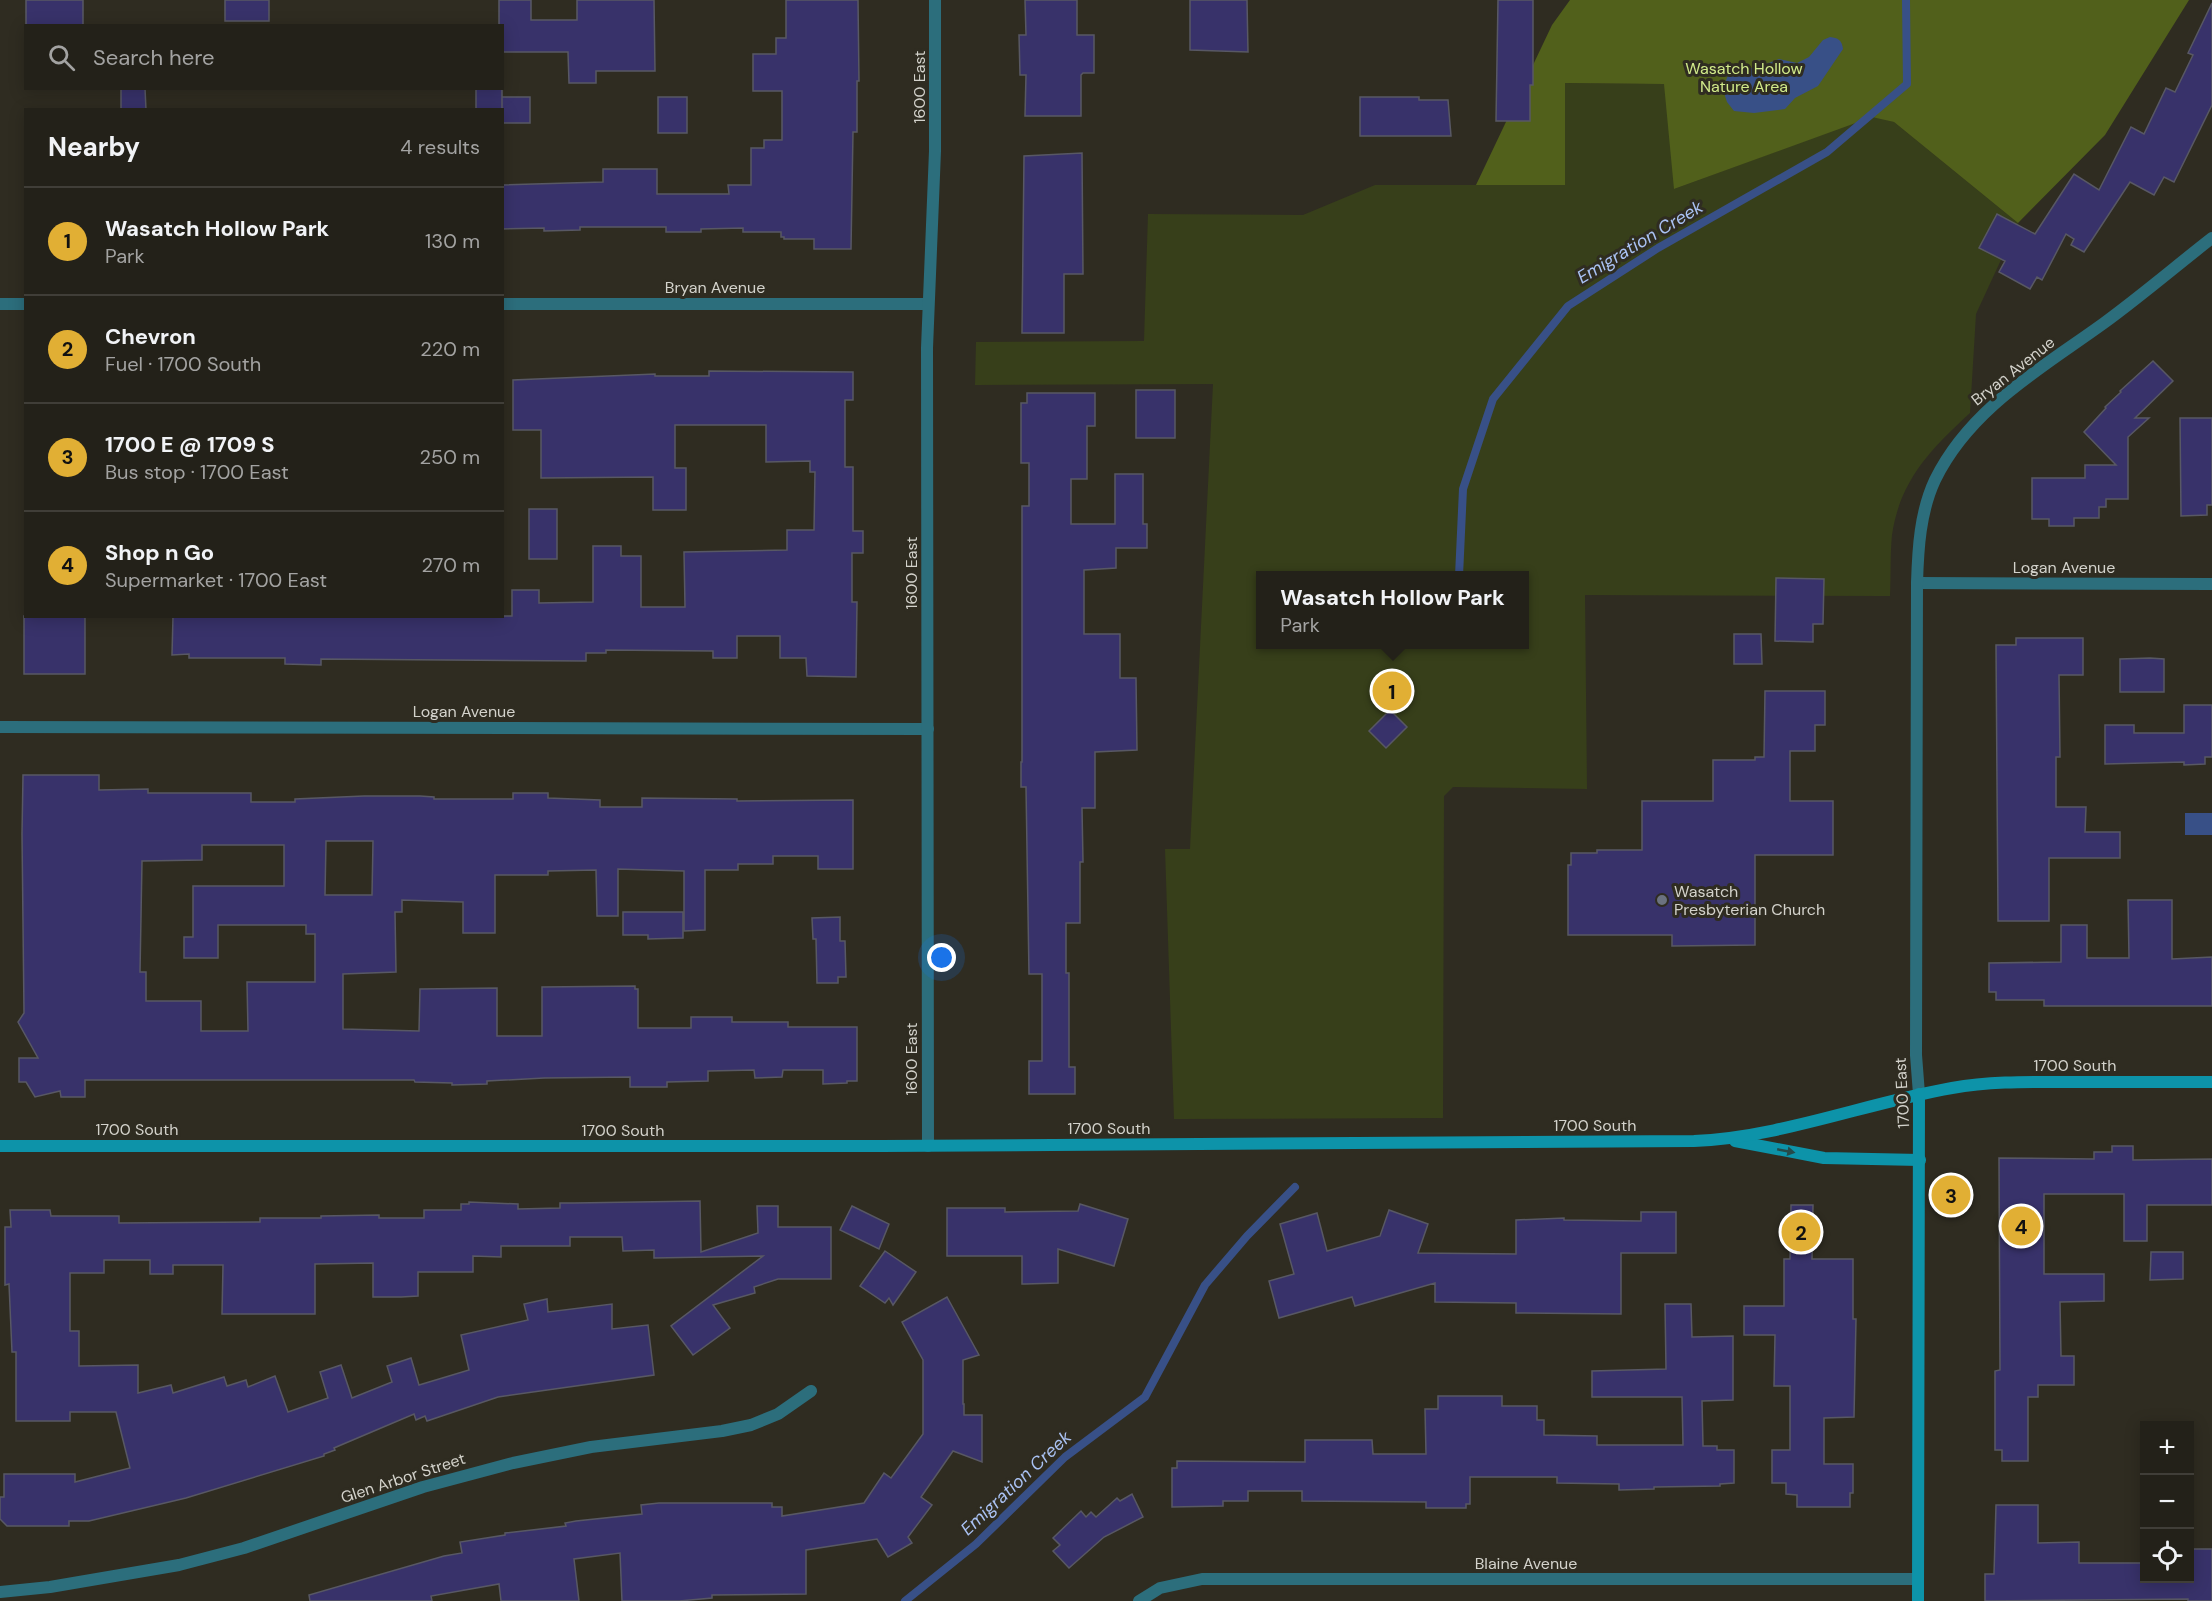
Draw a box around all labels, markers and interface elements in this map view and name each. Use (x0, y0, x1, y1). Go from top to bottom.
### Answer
search box (24, 24, 504, 90)
icon: search (45, 41, 78, 74)
text: Search here (93, 43, 214, 72)
street label: 1600 East (909, 51, 930, 123)
park label: Wasatch Hollow Nature Area (1685, 58, 1803, 97)
text: Nearby (48, 130, 140, 164)
text: 4 results (400, 134, 480, 160)
water label: Emigration Creek (1572, 194, 1708, 289)
text: Wasatch Hollow Park (105, 214, 329, 243)
text: 1 (64, 228, 71, 254)
text: 130 m (425, 228, 480, 254)
text: Park (105, 243, 145, 269)
street label: Bryan Avenue (665, 277, 765, 298)
text: Chevron (105, 322, 196, 351)
street label: Bryan Avenue (1967, 332, 2059, 410)
text: 2 (62, 336, 73, 362)
text: 220 m (420, 336, 480, 362)
text: Fuel · 1700 South (105, 351, 261, 377)
text: 1700 E @ 1709 S (105, 430, 275, 459)
text: 3 (61, 444, 74, 470)
text: 250 m (419, 444, 480, 470)
text: Bus stop · 1700 East (105, 459, 289, 485)
street label: 1600 East (901, 537, 922, 609)
text: Shop n Go (105, 538, 214, 567)
text: 4 (61, 552, 74, 578)
text: 270 m (422, 552, 480, 578)
street label: Logan Avenue (2013, 557, 2115, 578)
text: Supermarket · 1700 East (105, 567, 327, 593)
popup (1256, 571, 1529, 649)
text: Wasatch Hollow Park (1280, 583, 1505, 612)
text: Park (1280, 612, 1320, 638)
pin: 1 (1372, 668, 1412, 714)
street label: Logan Avenue (413, 701, 515, 722)
place label: Wasatch Presbyterian Church (1674, 881, 1825, 920)
marker: Wasatch Presbyterian Church (1655, 893, 1669, 907)
your location (927, 943, 956, 972)
street label: 1600 East (901, 1023, 922, 1095)
street label: 1700 South (2034, 1055, 2116, 1076)
street label: 1700 East (1890, 1057, 1914, 1129)
street label: 1700 South (1554, 1115, 1636, 1136)
street label: 1700 South (1068, 1118, 1150, 1139)
street label: 1700 South (96, 1119, 178, 1140)
street label: 1700 South (582, 1120, 664, 1141)
one-way arrow (1776, 1147, 1795, 1156)
pin: 3 (1932, 1172, 1970, 1218)
pin: 4 (2002, 1204, 2040, 1248)
pin: 2 (1782, 1210, 1820, 1254)
map controls (2140, 1421, 2194, 1583)
button: + (2140, 1421, 2194, 1475)
water label: Emigration Creek (955, 1425, 1077, 1541)
street label: Glen Arbor Street (338, 1448, 468, 1508)
button: − (2140, 1475, 2194, 1529)
button: locate (2140, 1529, 2194, 1583)
street label: Blaine Avenue (1475, 1553, 1577, 1574)

